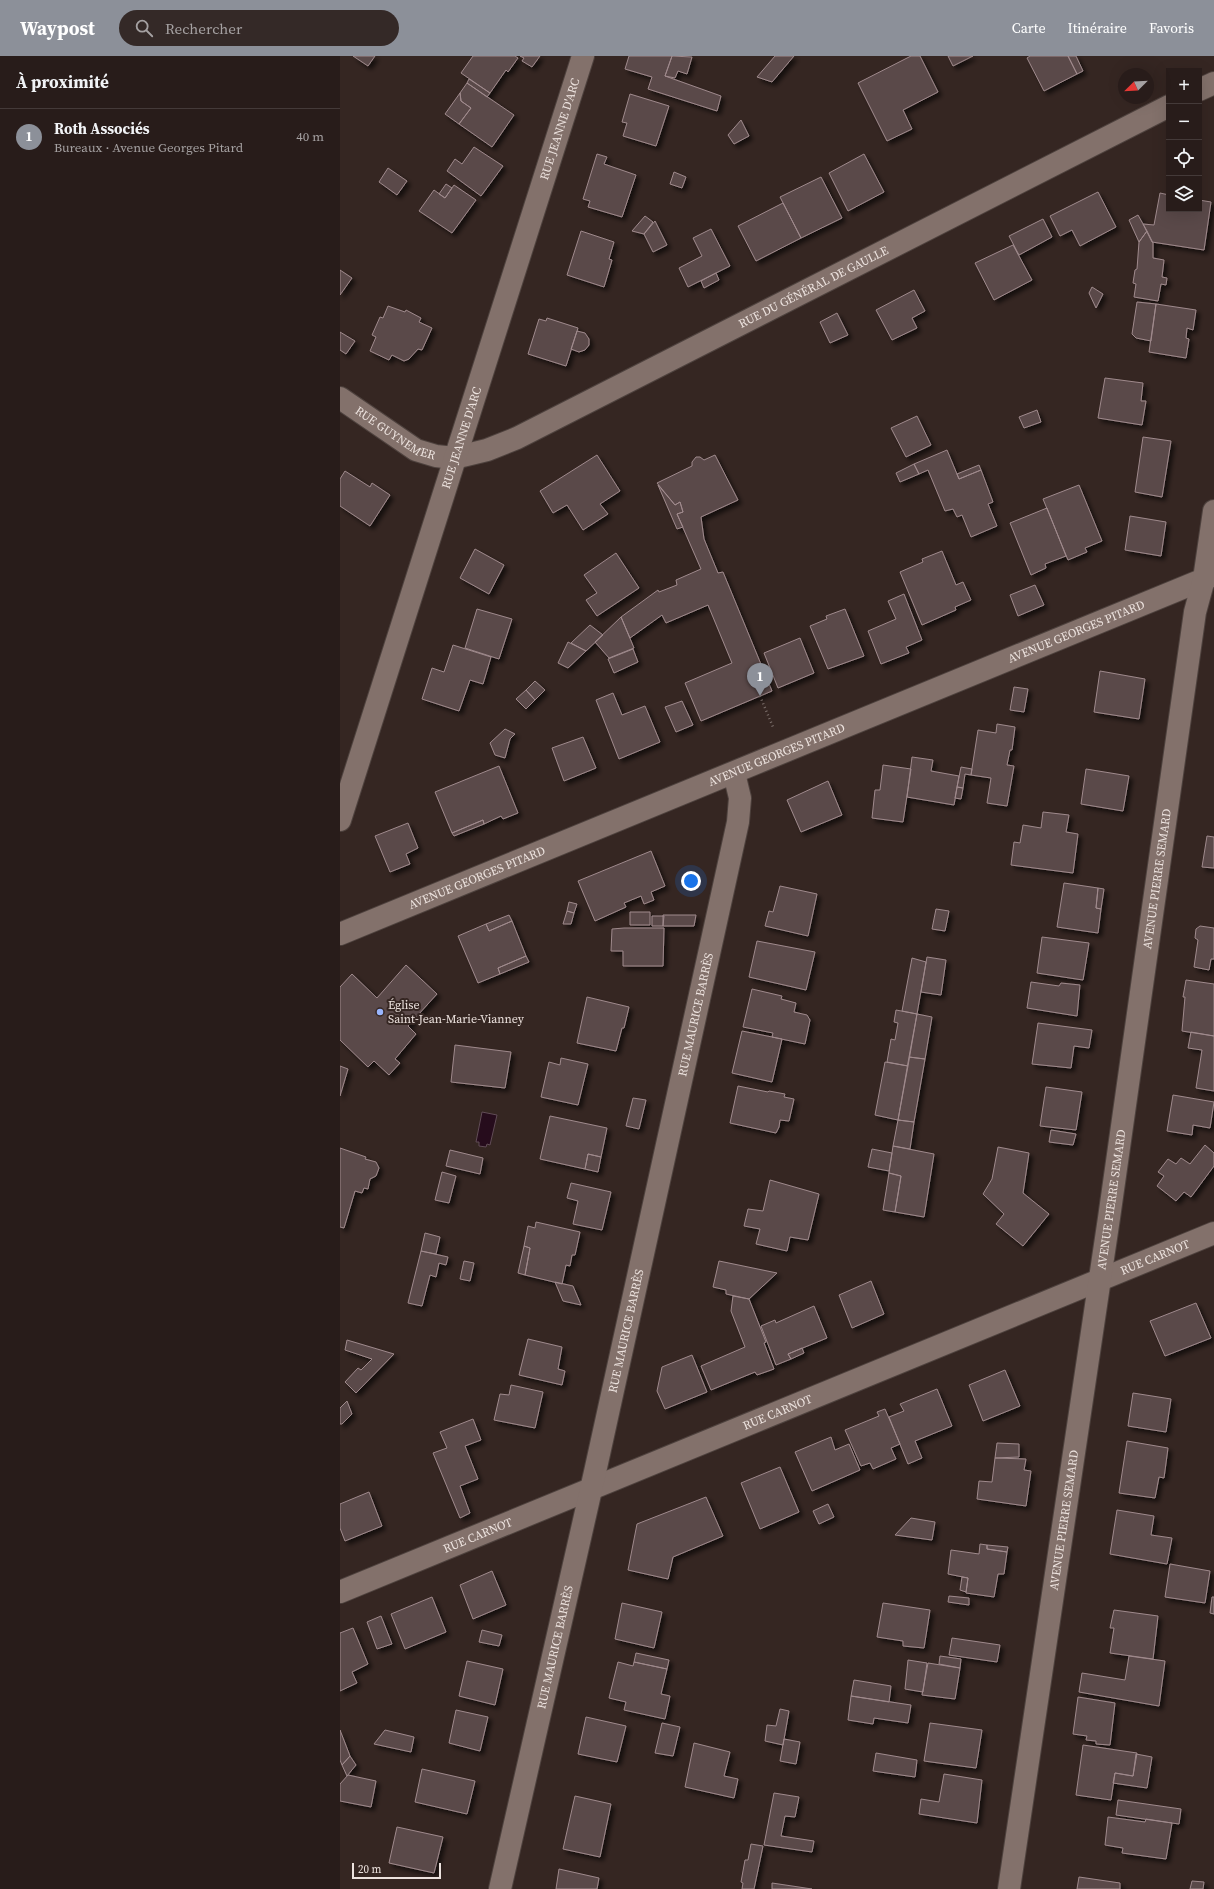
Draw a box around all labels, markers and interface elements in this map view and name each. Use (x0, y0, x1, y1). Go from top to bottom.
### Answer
search box (119, 10, 399, 46)
text: Waypost (20, 15, 95, 41)
icon: search (133, 17, 155, 39)
text: Rechercher (165, 18, 242, 39)
text: Carte (1012, 18, 1046, 38)
text: Itinéraire (1068, 18, 1127, 38)
text: Favoris (1149, 18, 1194, 38)
north arrow (1118, 68, 1154, 104)
map controls (1166, 68, 1202, 212)
button: + (1166, 68, 1202, 104)
text: À proximité (16, 70, 109, 94)
street label: RUE JEANNE D'ARC (536, 76, 584, 182)
button: − (1166, 104, 1202, 140)
text: Roth Associés (54, 118, 150, 139)
text: 1 (25, 128, 33, 145)
text: 40 m (296, 128, 324, 145)
text: Bureaux · Avenue Georges Pitard (54, 139, 243, 156)
button: locate (1166, 140, 1202, 176)
button: layers (1166, 176, 1202, 212)
street label: RUE DU GÉNÉRAL DE GAULLE (736, 242, 891, 332)
street label: RUE JEANNE D'ARC (438, 385, 485, 491)
street label: RUE GUYNEMER (352, 403, 438, 463)
street label: AVENUE GEORGES PITARD (1005, 596, 1147, 667)
pin: 1 (747, 663, 773, 696)
street label: AVENUE GEORGES PITARD (706, 719, 847, 790)
street label: AVENUE PIERRE SEMARD (1139, 808, 1175, 950)
street label: AVENUE GEORGES PITARD (406, 843, 548, 913)
your location (681, 871, 701, 891)
street label: RUE MAURICE BARRÈS (674, 951, 717, 1078)
place label: Église Saint-Jean-Marie-Vianney (388, 997, 525, 1027)
marker: Église Saint-Jean-Marie-Vianney (375, 1007, 385, 1017)
street label: AVENUE PIERRE SEMARD (1093, 1128, 1129, 1271)
street label: RUE CARNOT (1118, 1236, 1193, 1279)
street label: RUE MAURICE BARRÈS (605, 1268, 647, 1394)
street label: RUE CARNOT (741, 1391, 815, 1434)
street label: AVENUE PIERRE SEMARD (1046, 1449, 1082, 1591)
street label: RUE CARNOT (441, 1514, 516, 1557)
street label: RUE MAURICE BARRÈS (533, 1584, 577, 1710)
scale bar (352, 1861, 441, 1880)
text: 20 m (358, 1862, 381, 1877)

